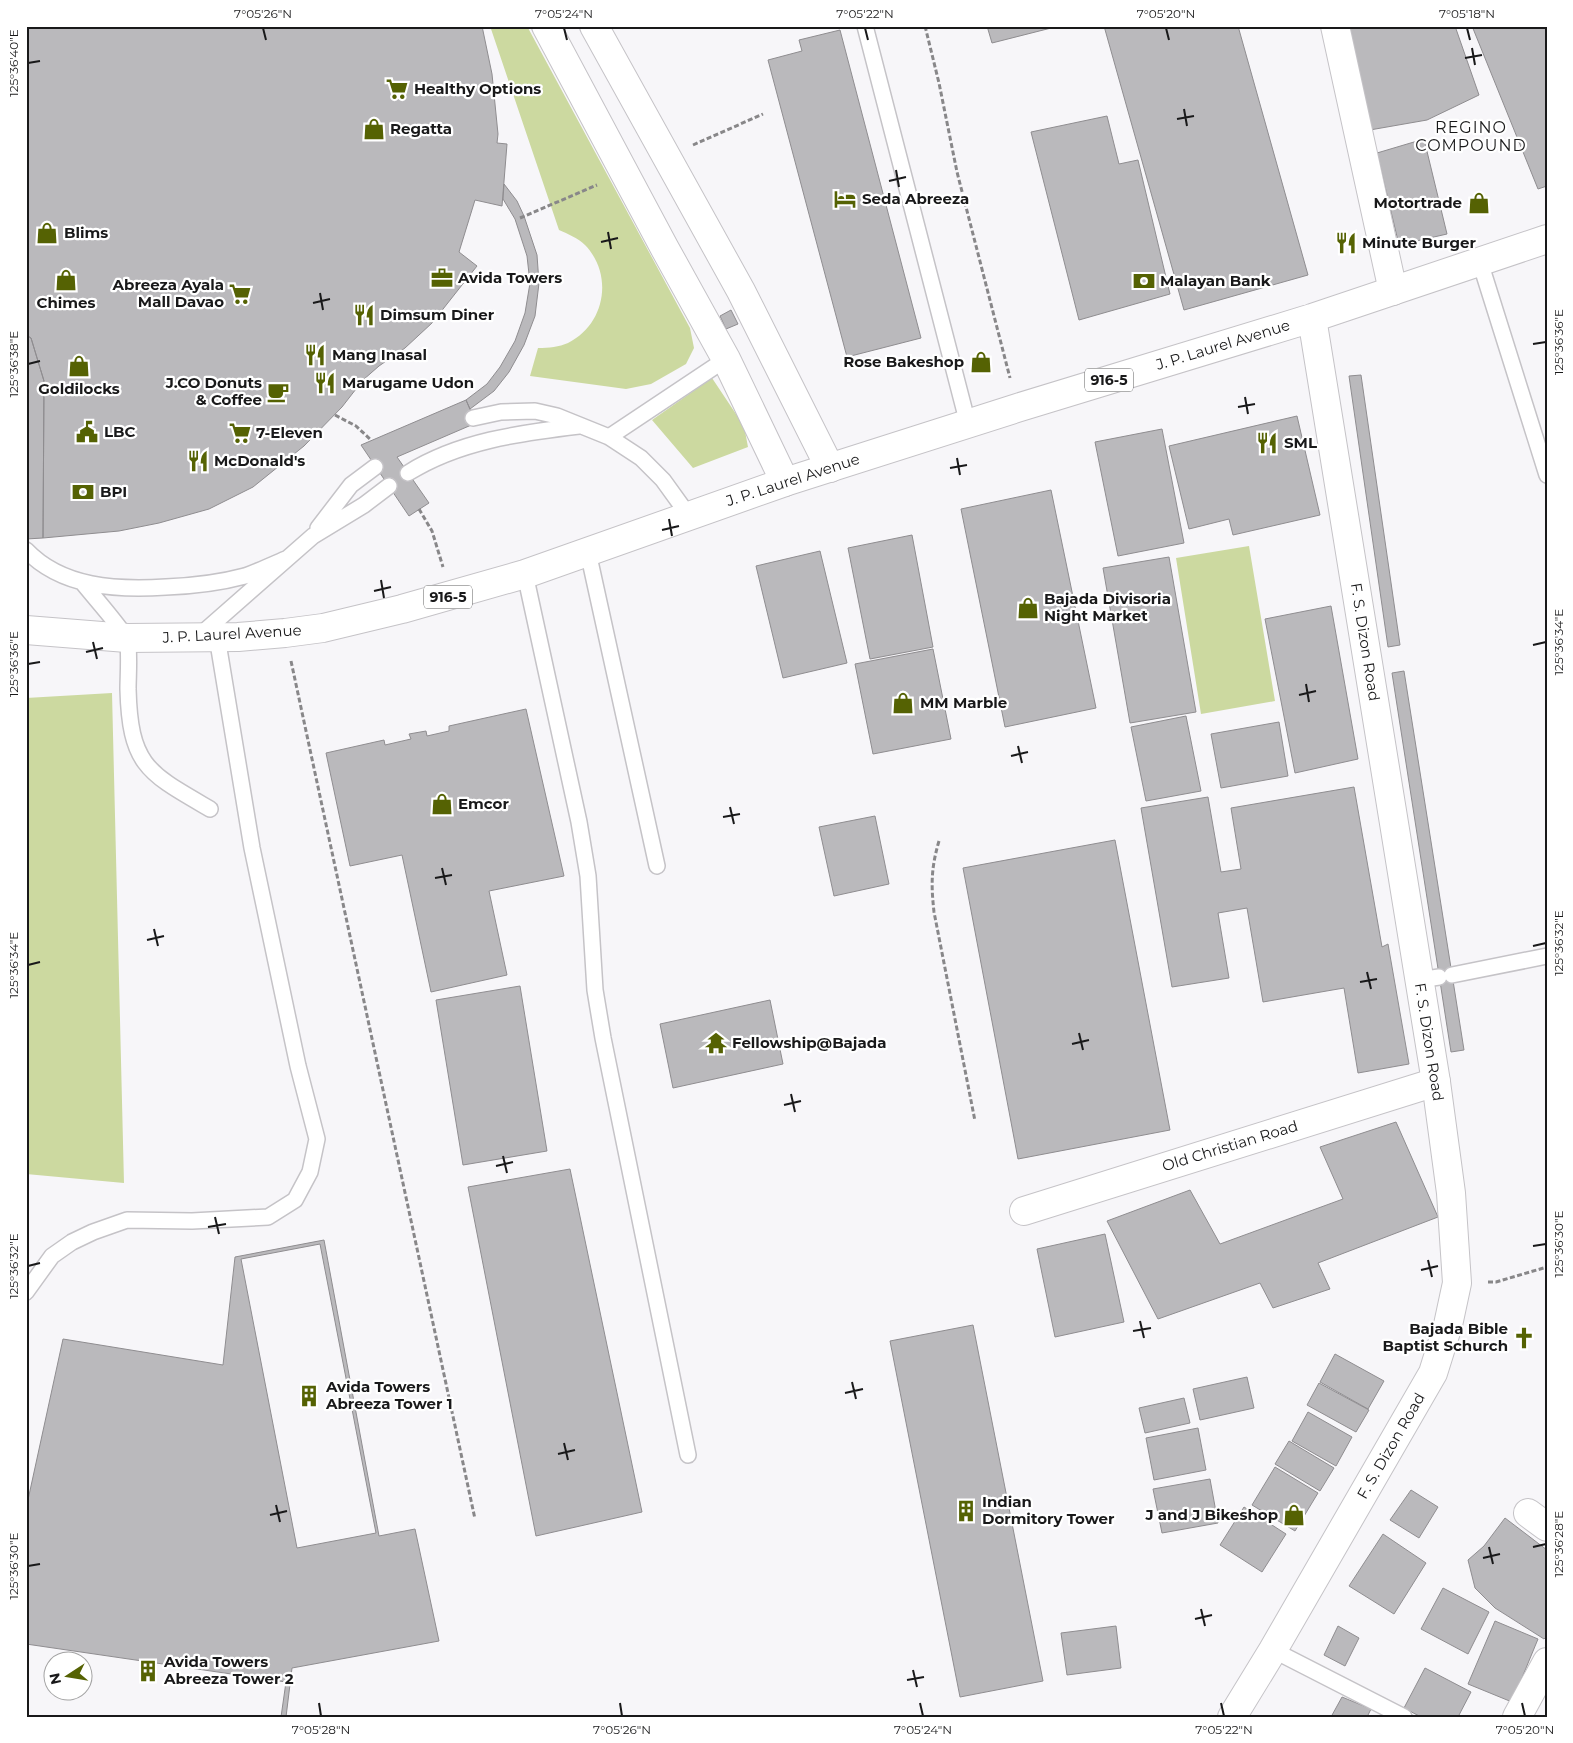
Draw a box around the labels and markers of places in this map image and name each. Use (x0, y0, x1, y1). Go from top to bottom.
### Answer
supermarket icon: Healthy Options (384, 76, 410, 102)
place label: Healthy Options (414, 79, 541, 98)
shop icon: Regatta (361, 116, 387, 142)
place label: Regatta (390, 119, 452, 138)
hotel icon: Seda Abreeza (832, 186, 858, 212)
place label: Seda Abreeza (862, 189, 969, 208)
shop icon: Motortrade (1466, 190, 1492, 216)
place label: Motortrade (1373, 193, 1462, 212)
shop icon: Blims (34, 220, 60, 246)
place label: Blims (64, 223, 108, 242)
restaurant icon: Minute Burger (1333, 230, 1359, 256)
place label: Minute Burger (1362, 233, 1477, 252)
office icon: Avida Towers (429, 265, 455, 291)
shop icon: Chimes (53, 267, 79, 293)
place label: Avida Towers (457, 268, 562, 287)
bank icon: Malayan Bank (1131, 268, 1157, 294)
place label: Malayan Bank (1160, 271, 1271, 290)
place label: Abreeza Ayala Mall Davao (112, 275, 224, 311)
supermarket icon: Abreeza Ayala Mall Davao (227, 281, 253, 307)
place label: Chimes (37, 293, 96, 312)
restaurant icon: Dimsum Diner (351, 302, 377, 328)
place label: Dimsum Diner (380, 305, 495, 324)
restaurant icon: Mang Inasal (302, 342, 328, 368)
place label: Mang Inasal (332, 345, 427, 364)
shop icon: Rose Bakeshop (968, 349, 994, 375)
place label: Rose Bakeshop (843, 352, 964, 371)
shop icon: Goldilocks (66, 353, 92, 379)
restaurant icon: Marugame Udon (312, 370, 338, 396)
place label: J.CO Donuts & Coffee (165, 373, 262, 409)
place label: Marugame Udon (342, 373, 474, 392)
place label: Goldilocks (38, 379, 120, 398)
cafe icon: J.CO Donuts & Coffee (265, 379, 291, 405)
public building icon: LBC (74, 419, 100, 445)
supermarket icon: 7-Eleven (227, 420, 253, 446)
place label: LBC (104, 422, 136, 441)
place label: 7-Eleven (256, 423, 323, 442)
restaurant icon: SML (1254, 430, 1280, 456)
place label: SML (1284, 433, 1317, 452)
restaurant icon: McDonald's (185, 448, 211, 474)
place label: McDonald's (214, 451, 305, 470)
bank icon: BPI (70, 479, 96, 505)
place label: BPI (100, 482, 127, 501)
place label: Bajada Divisoria Night Market (1044, 589, 1171, 625)
shop icon: Bajada Divisoria Night Market (1015, 595, 1041, 621)
shop icon: MM Marble (890, 690, 916, 716)
place label: MM Marble (920, 693, 1007, 712)
shop icon: Emcor (429, 791, 455, 817)
place label: Emcor (458, 794, 509, 813)
temple icon: Fellowship@Bajada (703, 1030, 729, 1056)
place label: Fellowship@Bajada (732, 1033, 886, 1052)
place label: Bajada Bible Baptist Schurch (1383, 1319, 1508, 1355)
church icon: Bajada Bible Baptist Schurch (1511, 1325, 1537, 1351)
place label: Avida Towers Abreeza Tower 1 (325, 1377, 453, 1413)
building icon: Avida Towers Abreeza Tower 1 (296, 1383, 322, 1409)
place label: Indian Dormitory Tower (982, 1492, 1115, 1528)
building icon: Indian Dormitory Tower (953, 1498, 979, 1524)
shop icon: J and J Bikeshop (1281, 1502, 1307, 1528)
place label: J and J Bikeshop (1144, 1505, 1278, 1524)
place label: Avida Towers Abreeza Tower 2 (163, 1652, 294, 1688)
building icon: Avida Towers Abreeza Tower 2 (135, 1658, 161, 1684)

